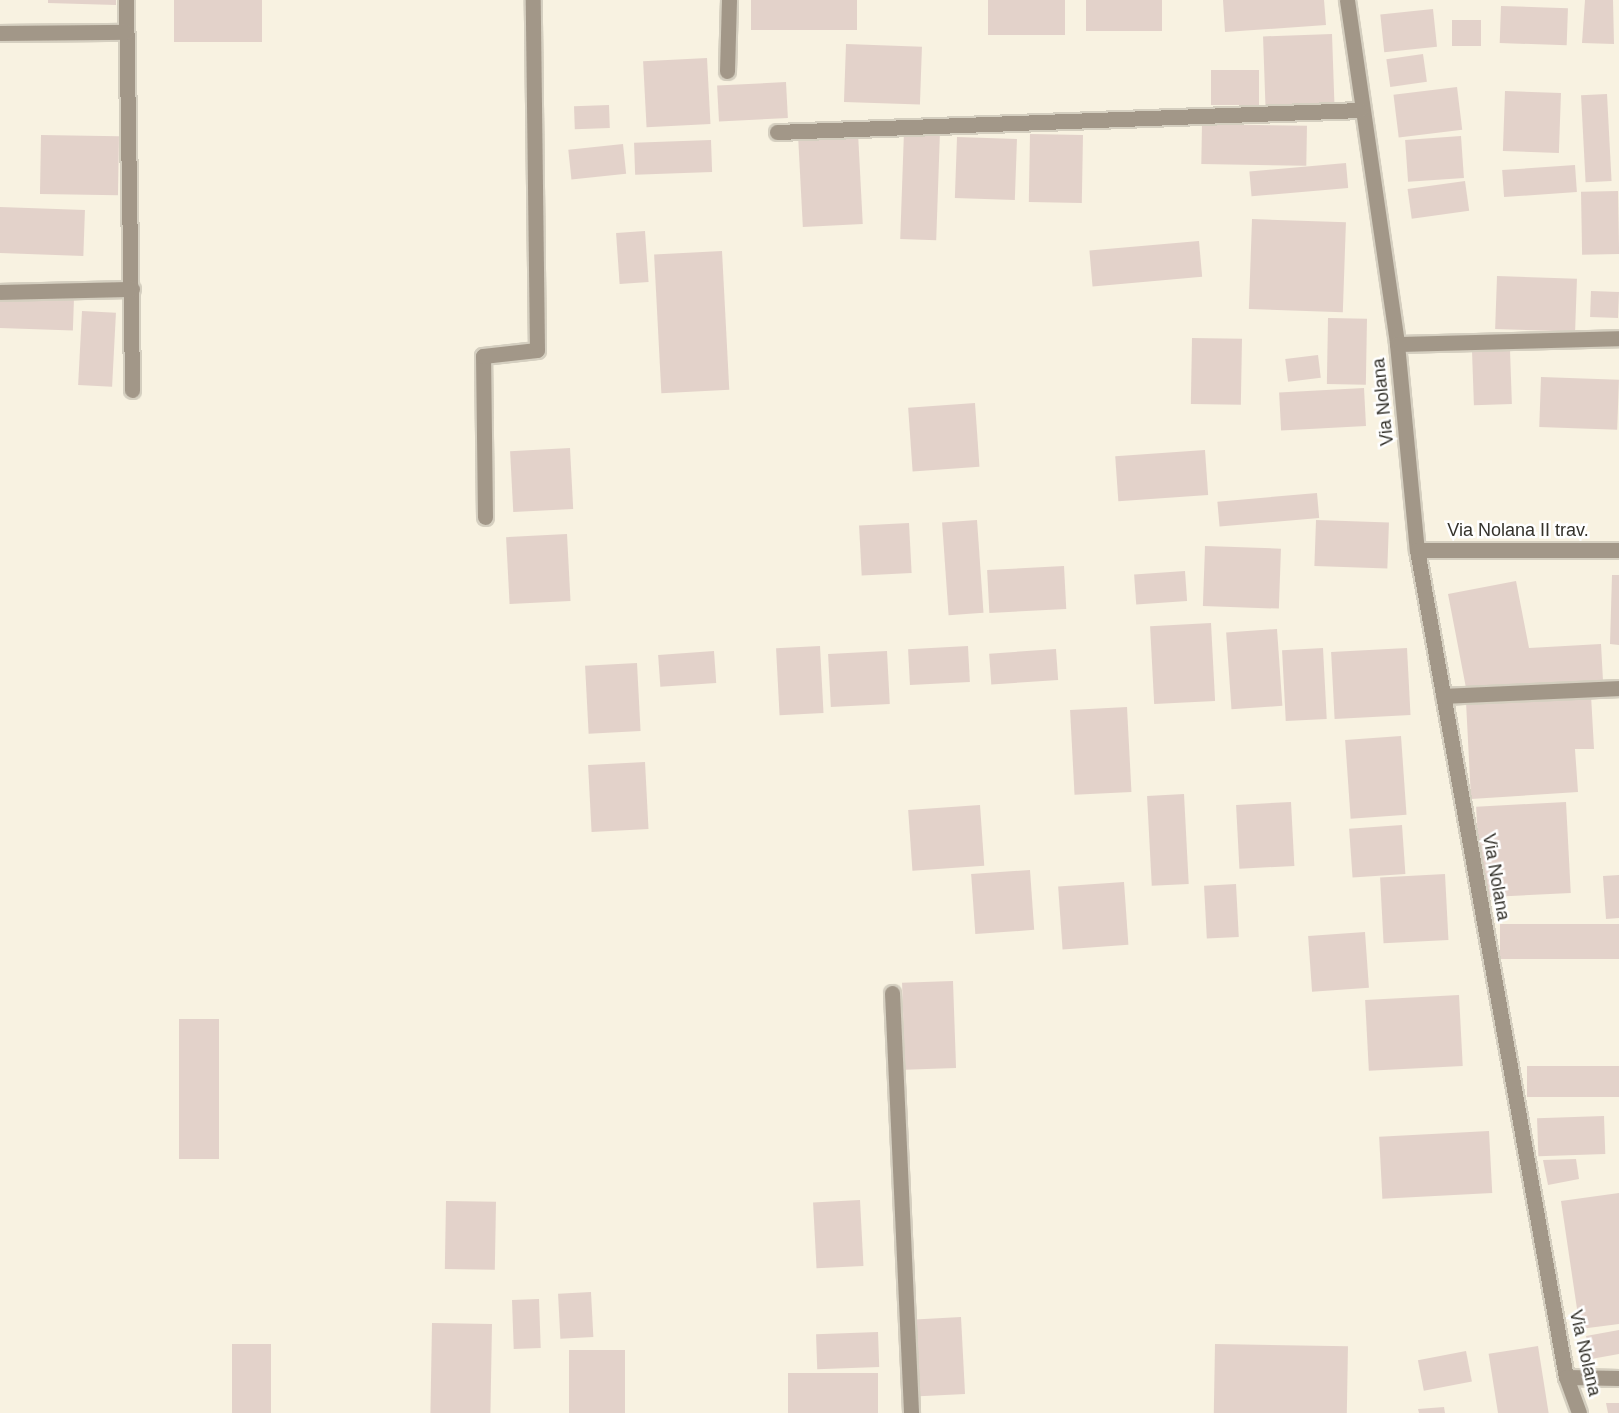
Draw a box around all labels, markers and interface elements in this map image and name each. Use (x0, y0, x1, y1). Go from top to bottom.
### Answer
street label: Via Nolana (1368, 357, 1398, 447)
street label: Via Nolana II trav. (1447, 519, 1589, 541)
street label: Via Nolana (1478, 832, 1514, 922)
street label: Via Nolana (1565, 1308, 1605, 1398)

